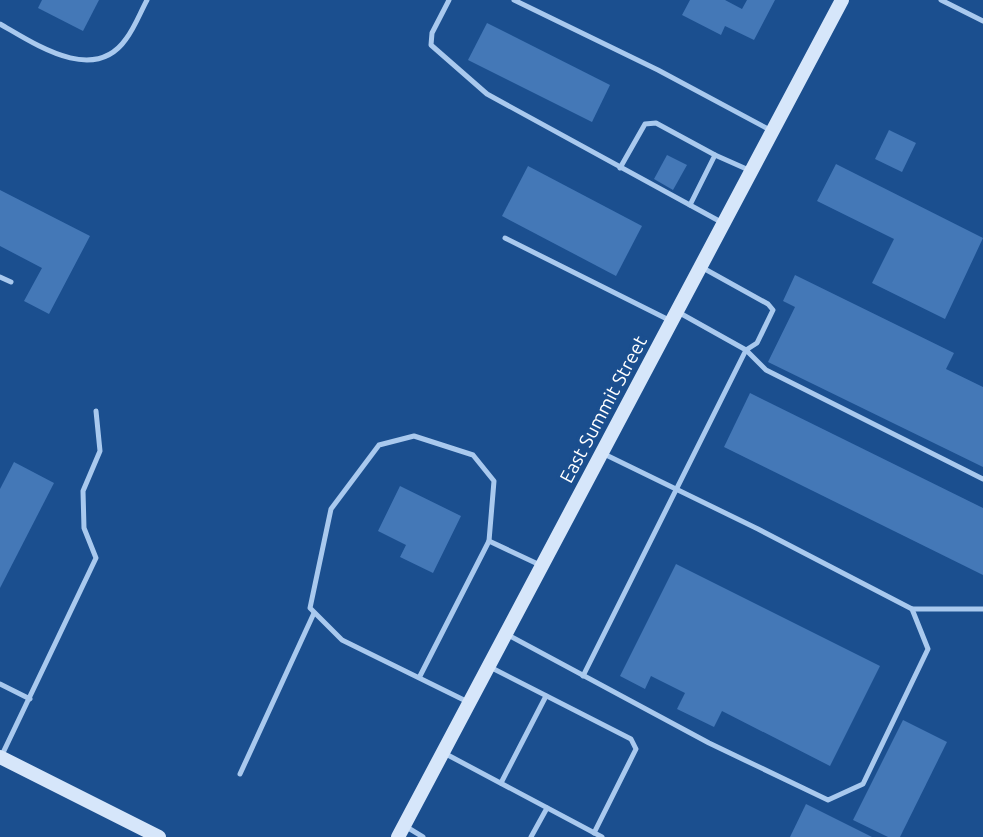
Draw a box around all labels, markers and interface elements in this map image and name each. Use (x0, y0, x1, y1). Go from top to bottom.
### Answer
street label: East Summit Street (555, 331, 651, 486)

